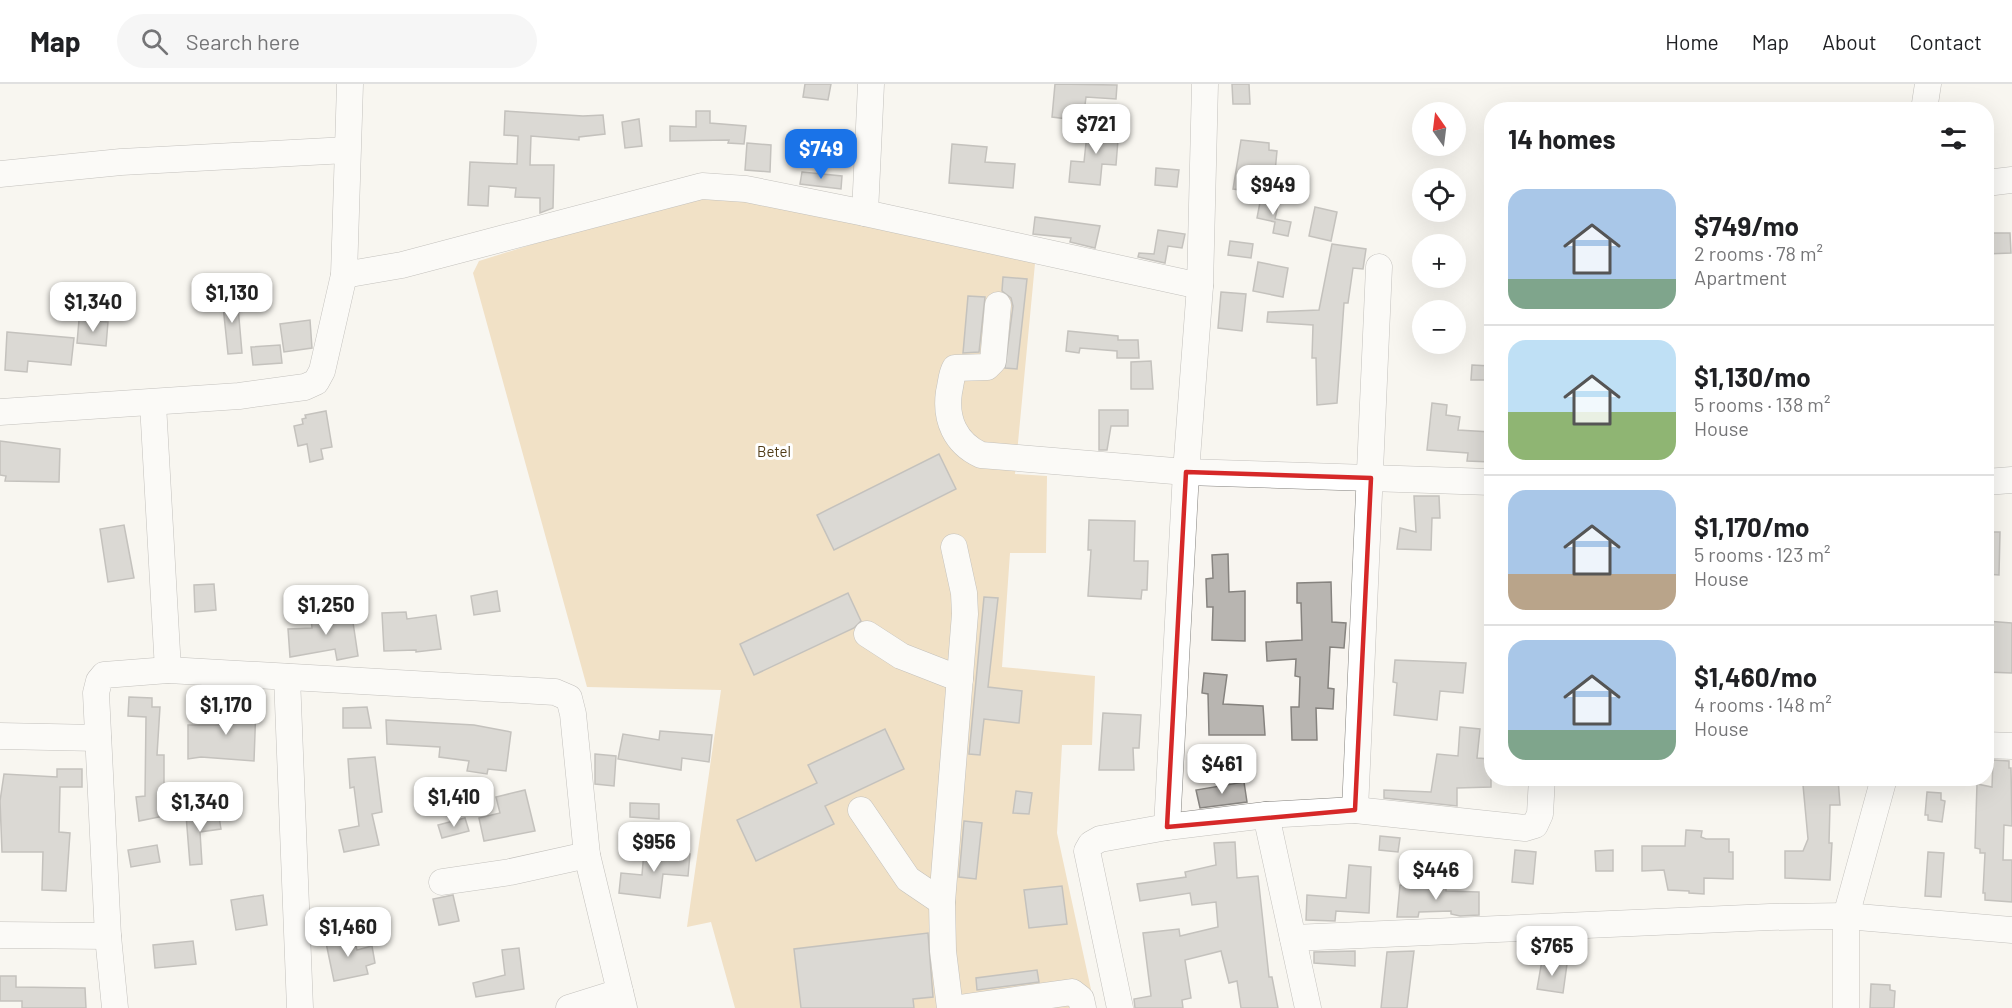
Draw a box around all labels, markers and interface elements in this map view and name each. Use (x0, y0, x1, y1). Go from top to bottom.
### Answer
search box (117, 14, 537, 68)
text: Map (30, 24, 81, 58)
icon: search (138, 25, 171, 58)
text: Search here (186, 28, 300, 54)
text: Home (1665, 29, 1719, 54)
text: Map (1752, 29, 1789, 54)
text: About (1822, 29, 1877, 54)
text: Contact (1910, 29, 1982, 54)
north arrow (1412, 102, 1466, 156)
map controls (1412, 102, 1466, 354)
pin: $721 (1060, 104, 1132, 155)
text: $721 (1076, 111, 1116, 135)
icon: filters (1937, 122, 1970, 155)
text: 14 homes (1508, 123, 1615, 154)
pin: $749 (785, 129, 857, 180)
text: $749 (799, 136, 843, 160)
pin: $949 (1237, 165, 1309, 216)
button: locate (1412, 168, 1466, 222)
text: $949 (1251, 172, 1295, 196)
text: $749/mo (1694, 210, 1799, 241)
icon: home (1556, 213, 1628, 285)
button: + (1412, 234, 1466, 288)
text: 2 rooms · 78 m² (1694, 241, 1823, 265)
text: Apartment (1694, 265, 1787, 289)
pin: $1,130 (183, 273, 281, 324)
text: $1,130 (205, 280, 259, 304)
pin: $1,340 (44, 282, 142, 333)
text: $1,340 (64, 289, 122, 313)
button: − (1412, 300, 1466, 354)
text: $1,130/mo (1694, 361, 1811, 392)
icon: home (1556, 364, 1628, 436)
text: 5 rooms · 138 m² (1694, 392, 1830, 416)
text: House (1694, 416, 1749, 440)
park label: Betel (757, 442, 791, 460)
text: $1,170/mo (1694, 511, 1810, 542)
icon: home (1556, 514, 1628, 586)
text: 5 rooms · 123 m² (1694, 542, 1831, 566)
text: House (1694, 566, 1749, 590)
pin: $1,250 (277, 585, 375, 636)
text: $1,250 (297, 592, 355, 616)
text: $1,460/mo (1694, 661, 1817, 692)
icon: home (1556, 664, 1628, 736)
pin: $1,170 (177, 685, 275, 736)
text: $1,170 (200, 692, 252, 716)
text: 4 rooms · 148 m² (1694, 692, 1832, 716)
text: House (1694, 716, 1749, 740)
pin: $461 (1186, 744, 1258, 795)
text: $461 (1201, 751, 1243, 775)
pin: $1,410 (405, 777, 503, 828)
pin: $1,340 (151, 782, 249, 833)
text: $1,410 (428, 784, 480, 808)
text: $1,340 (171, 789, 229, 813)
pin: $956 (618, 822, 690, 873)
text: $956 (632, 829, 676, 853)
pin: $446 (1400, 850, 1472, 901)
text: $446 (1413, 857, 1459, 881)
pin: $1,460 (299, 907, 397, 958)
text: $1,460 (319, 914, 377, 938)
pin: $765 (1516, 926, 1588, 977)
text: $765 (1531, 933, 1573, 957)

